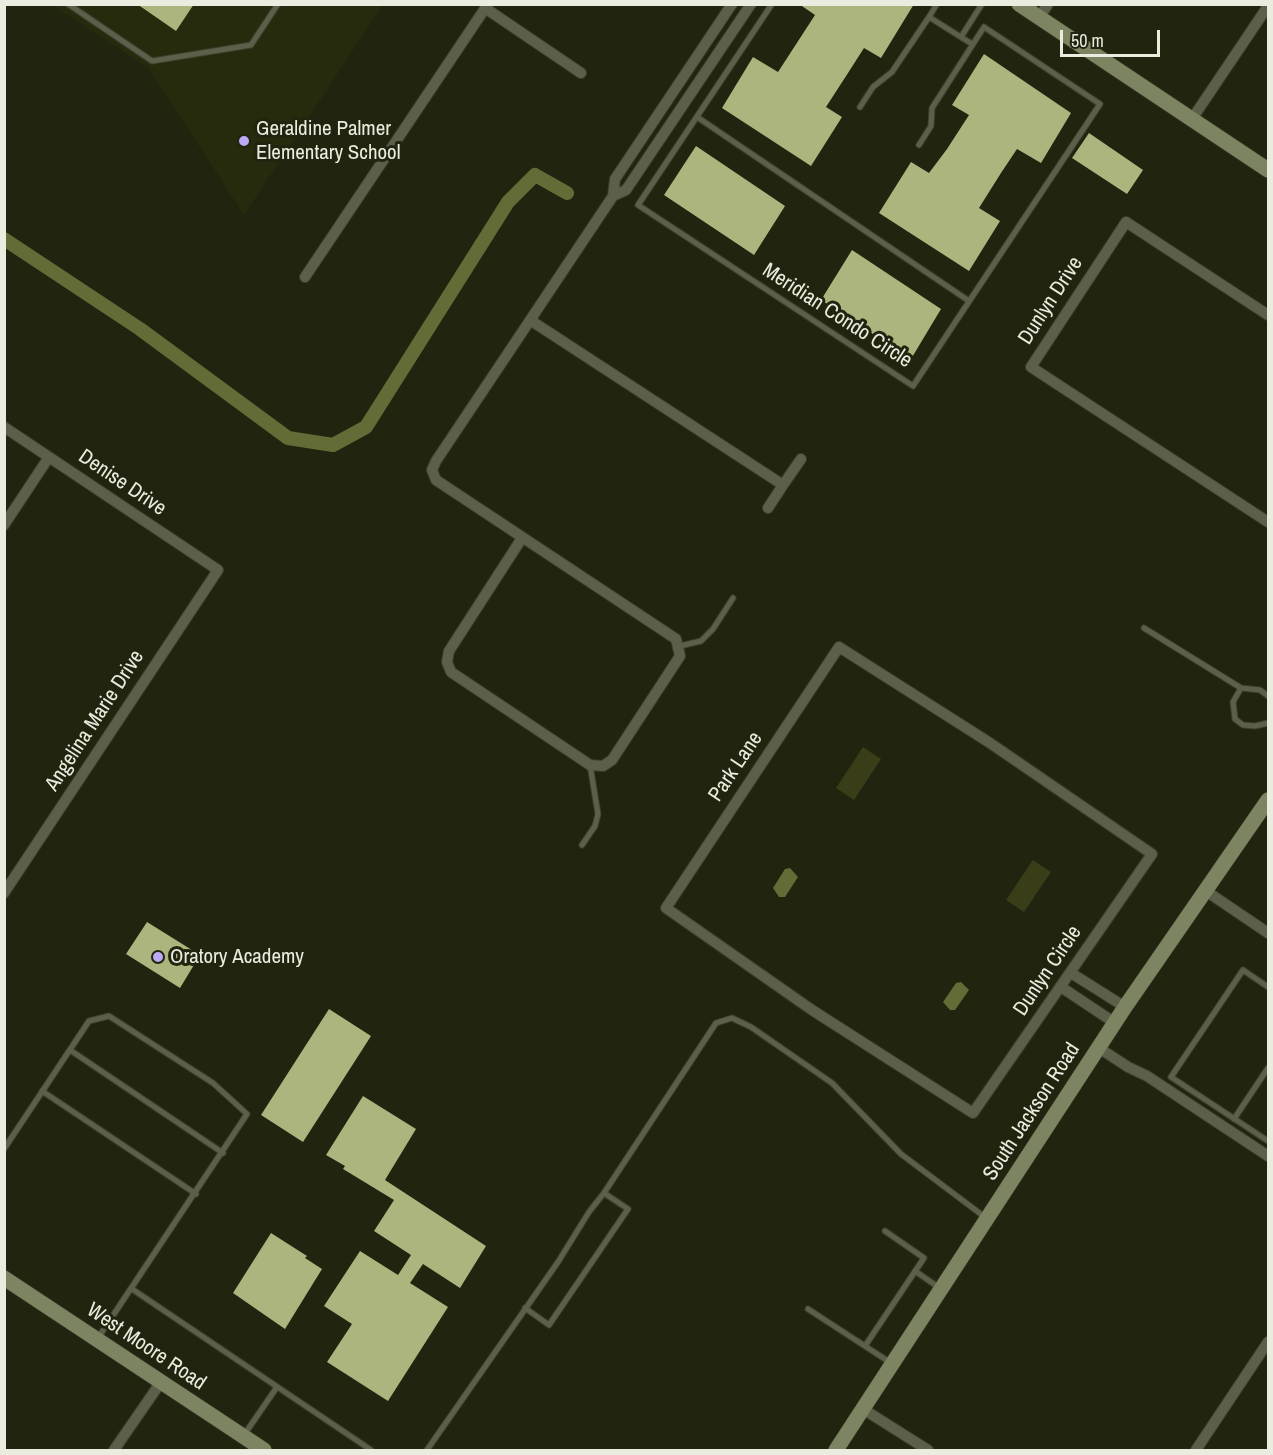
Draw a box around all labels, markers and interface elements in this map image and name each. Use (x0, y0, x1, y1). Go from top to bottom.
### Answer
scale bar (1063, 18, 1164, 56)
text: 50 m (1071, 28, 1104, 53)
place label: Geraldine Palmer Elementary School (256, 116, 401, 166)
marker: Geraldine Palmer Elementary School (237, 134, 251, 148)
street label: Dunlyn Drive (1013, 252, 1089, 350)
street label: Meridian Condo Circle (757, 258, 917, 374)
street label: Denise Drive (73, 444, 171, 522)
street label: Angelina Marie Drive (40, 646, 150, 796)
street label: Park Lane (704, 727, 768, 807)
street label: Dunlyn Circle (1009, 921, 1087, 1021)
place label: Oratory Academy (170, 944, 304, 970)
marker: Oratory Academy (151, 950, 165, 964)
street label: South Jackson Road (978, 1039, 1086, 1185)
street label: West Moore Road (82, 1298, 210, 1396)

